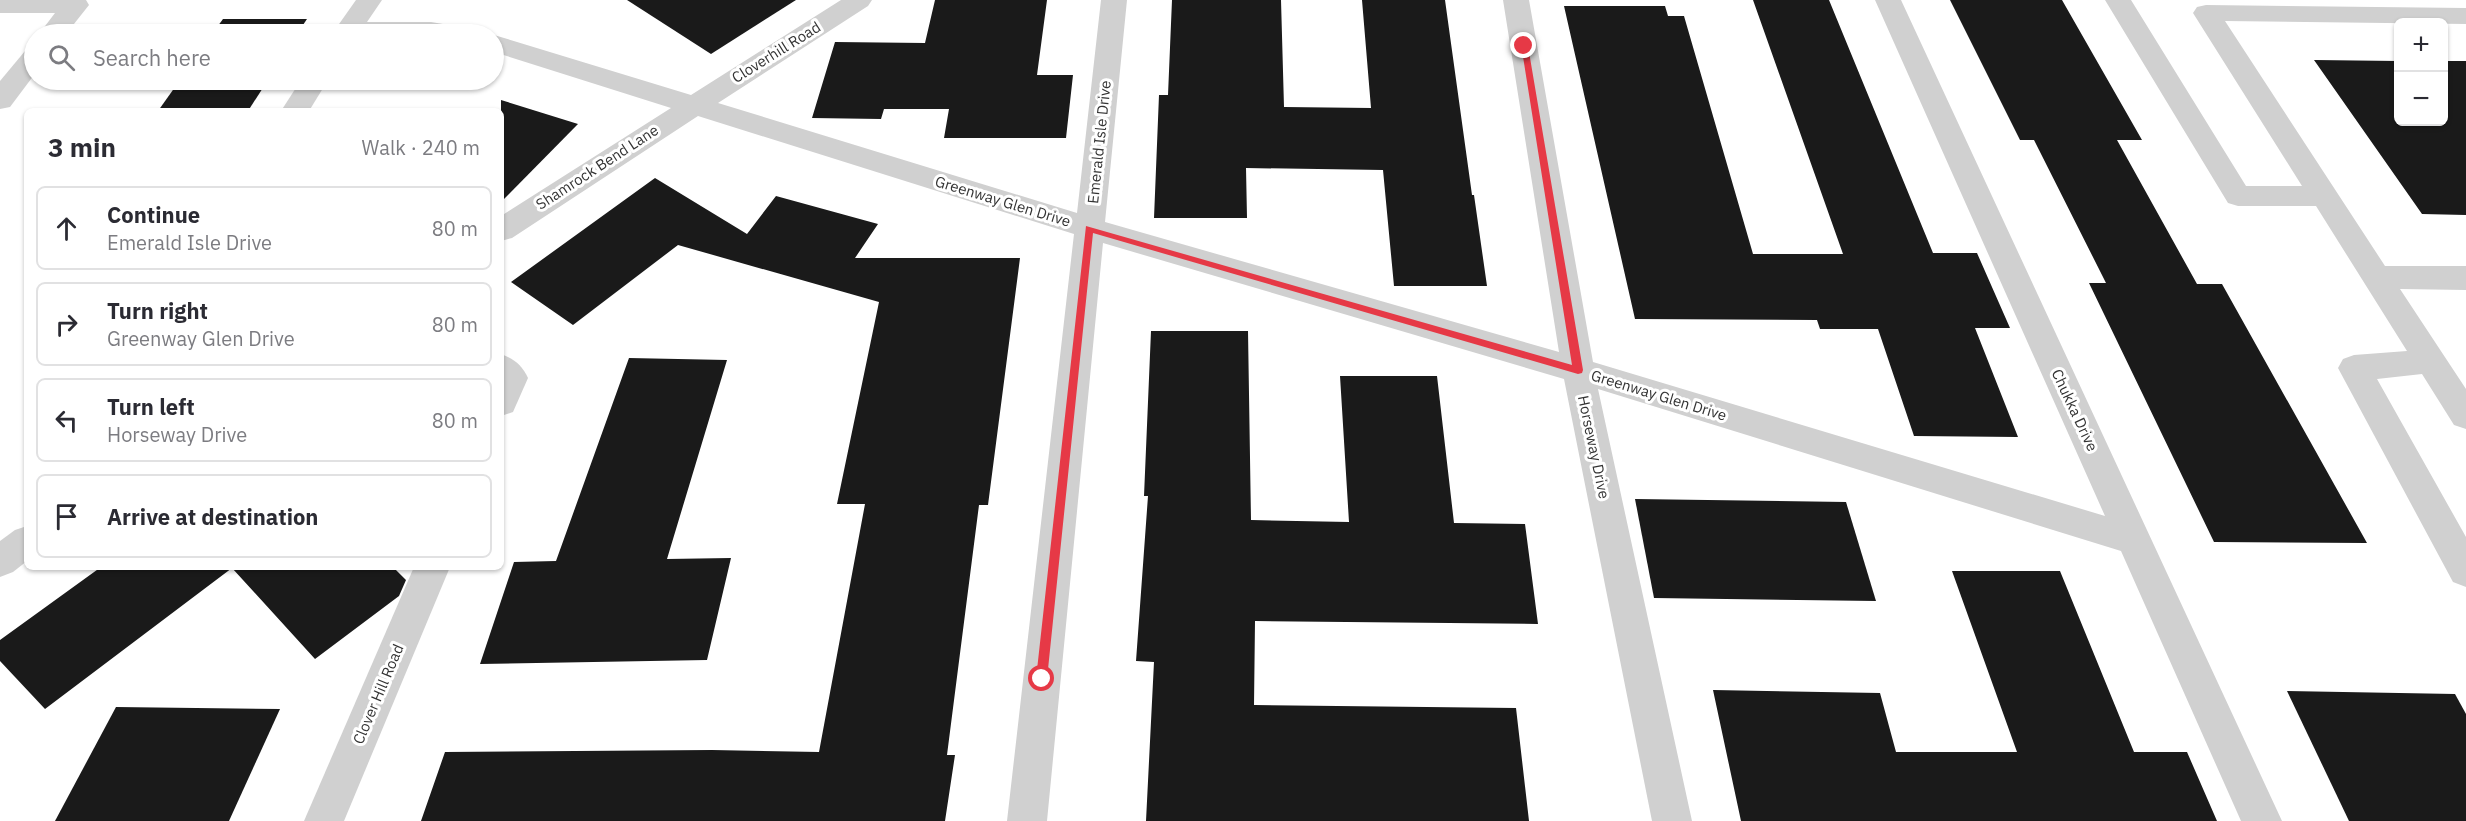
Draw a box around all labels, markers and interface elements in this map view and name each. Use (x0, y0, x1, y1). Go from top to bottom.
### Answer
street label: Cloverhill Road (728, 17, 824, 87)
map controls (2394, 18, 2448, 126)
button: + (2394, 18, 2448, 72)
search box (24, 24, 504, 90)
route end (1510, 32, 1536, 58)
icon: search (45, 41, 78, 74)
text: Search here (93, 43, 211, 72)
button: − (2394, 72, 2448, 126)
street label: Emerald Isle Drive (1083, 79, 1115, 205)
street label: Shamrock Bend Lane (532, 120, 662, 214)
text: 3 min (48, 130, 116, 164)
text: Walk · 240 m (362, 134, 480, 161)
street label: Greenway Glen Drive (933, 171, 1073, 231)
text: Continue (107, 200, 200, 229)
icon: ahead (50, 212, 83, 245)
text: 80 m (432, 215, 478, 242)
text: Emerald Isle Drive (107, 229, 272, 256)
text: Turn right (107, 296, 208, 325)
icon: right (50, 308, 83, 341)
text: 80 m (432, 311, 478, 338)
text: Greenway Glen Drive (107, 325, 295, 352)
street label: Greenway Glen Drive (1589, 365, 1729, 425)
street label: Chukka Drive (2048, 366, 2102, 454)
text: Turn left (107, 392, 195, 421)
street label: Horseway Drive (1574, 394, 1614, 500)
icon: left (50, 404, 83, 437)
text: 80 m (432, 407, 478, 434)
text: Horseway Drive (107, 421, 247, 448)
icon: arrive (50, 500, 83, 533)
text: Arrive at destination (107, 502, 318, 531)
street label: Clover Hill Road (348, 641, 408, 747)
route start (1028, 665, 1054, 691)

